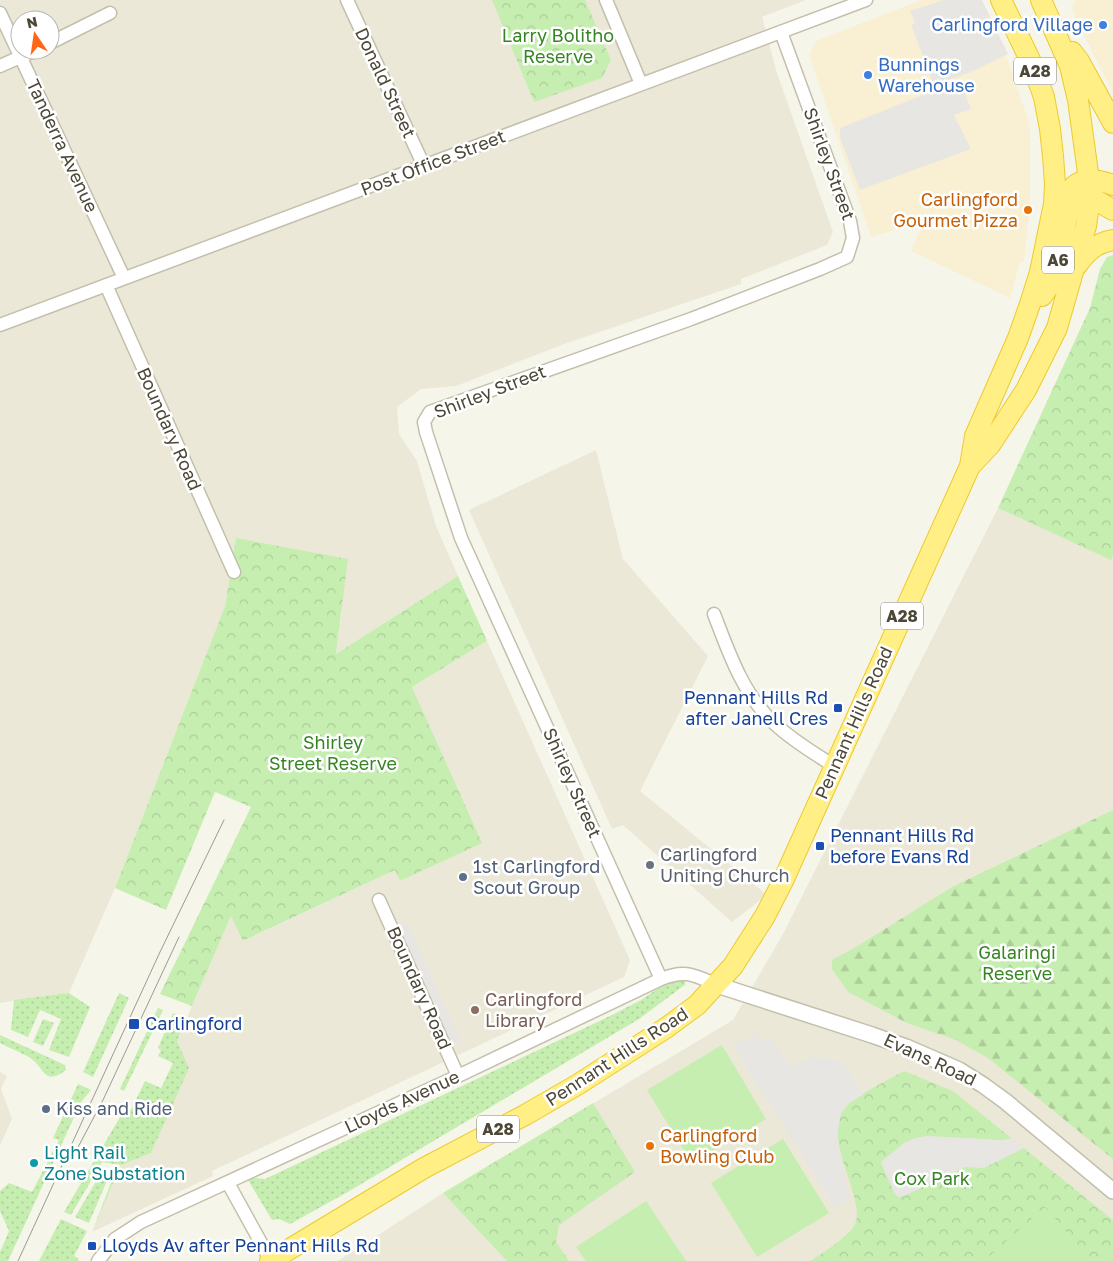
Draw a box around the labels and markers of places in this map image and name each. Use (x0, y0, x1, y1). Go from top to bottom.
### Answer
place label: Carlingford Village (931, 13, 1093, 35)
marker: Carlingford Village (1097, 19, 1109, 31)
place label: Bunnings Warehouse (878, 53, 975, 96)
marker: Bunnings Warehouse (862, 69, 874, 81)
place label: Carlingford Gourmet Pizza (893, 188, 1018, 231)
marker: Carlingford Gourmet Pizza (1022, 204, 1034, 216)
place label: Pennant Hills Rd after Janell Cres (684, 686, 828, 729)
marker: Pennant Hills Rd after Janell Cres (832, 702, 844, 714)
place label: Pennant Hills Rd before Evans Rd (830, 824, 974, 867)
marker: Pennant Hills Rd before Evans Rd (814, 840, 826, 852)
place label: Carlingford Uniting Church (660, 843, 790, 886)
place label: 1st Carlingford Scout Group (473, 855, 600, 898)
marker: Carlingford Uniting Church (644, 859, 656, 871)
marker: 1st Carlingford Scout Group (457, 871, 469, 883)
place label: Carlingford Library (485, 988, 582, 1031)
marker: Carlingford Library (469, 1004, 481, 1016)
place label: Carlingford (145, 1012, 242, 1034)
marker: Carlingford (127, 1017, 141, 1031)
place label: Kiss and Ride (56, 1097, 172, 1119)
marker: Kiss and Ride (40, 1103, 52, 1115)
place label: Carlingford Bowling Club (660, 1124, 774, 1167)
marker: Carlingford Bowling Club (644, 1140, 656, 1152)
place label: Light Rail Zone Substation (44, 1141, 185, 1184)
marker: Light Rail Zone Substation (28, 1157, 40, 1169)
place label: Lloyds Av after Pennant Hills Rd (102, 1234, 379, 1256)
marker: Lloyds Av after Pennant Hills Rd (86, 1240, 98, 1252)

